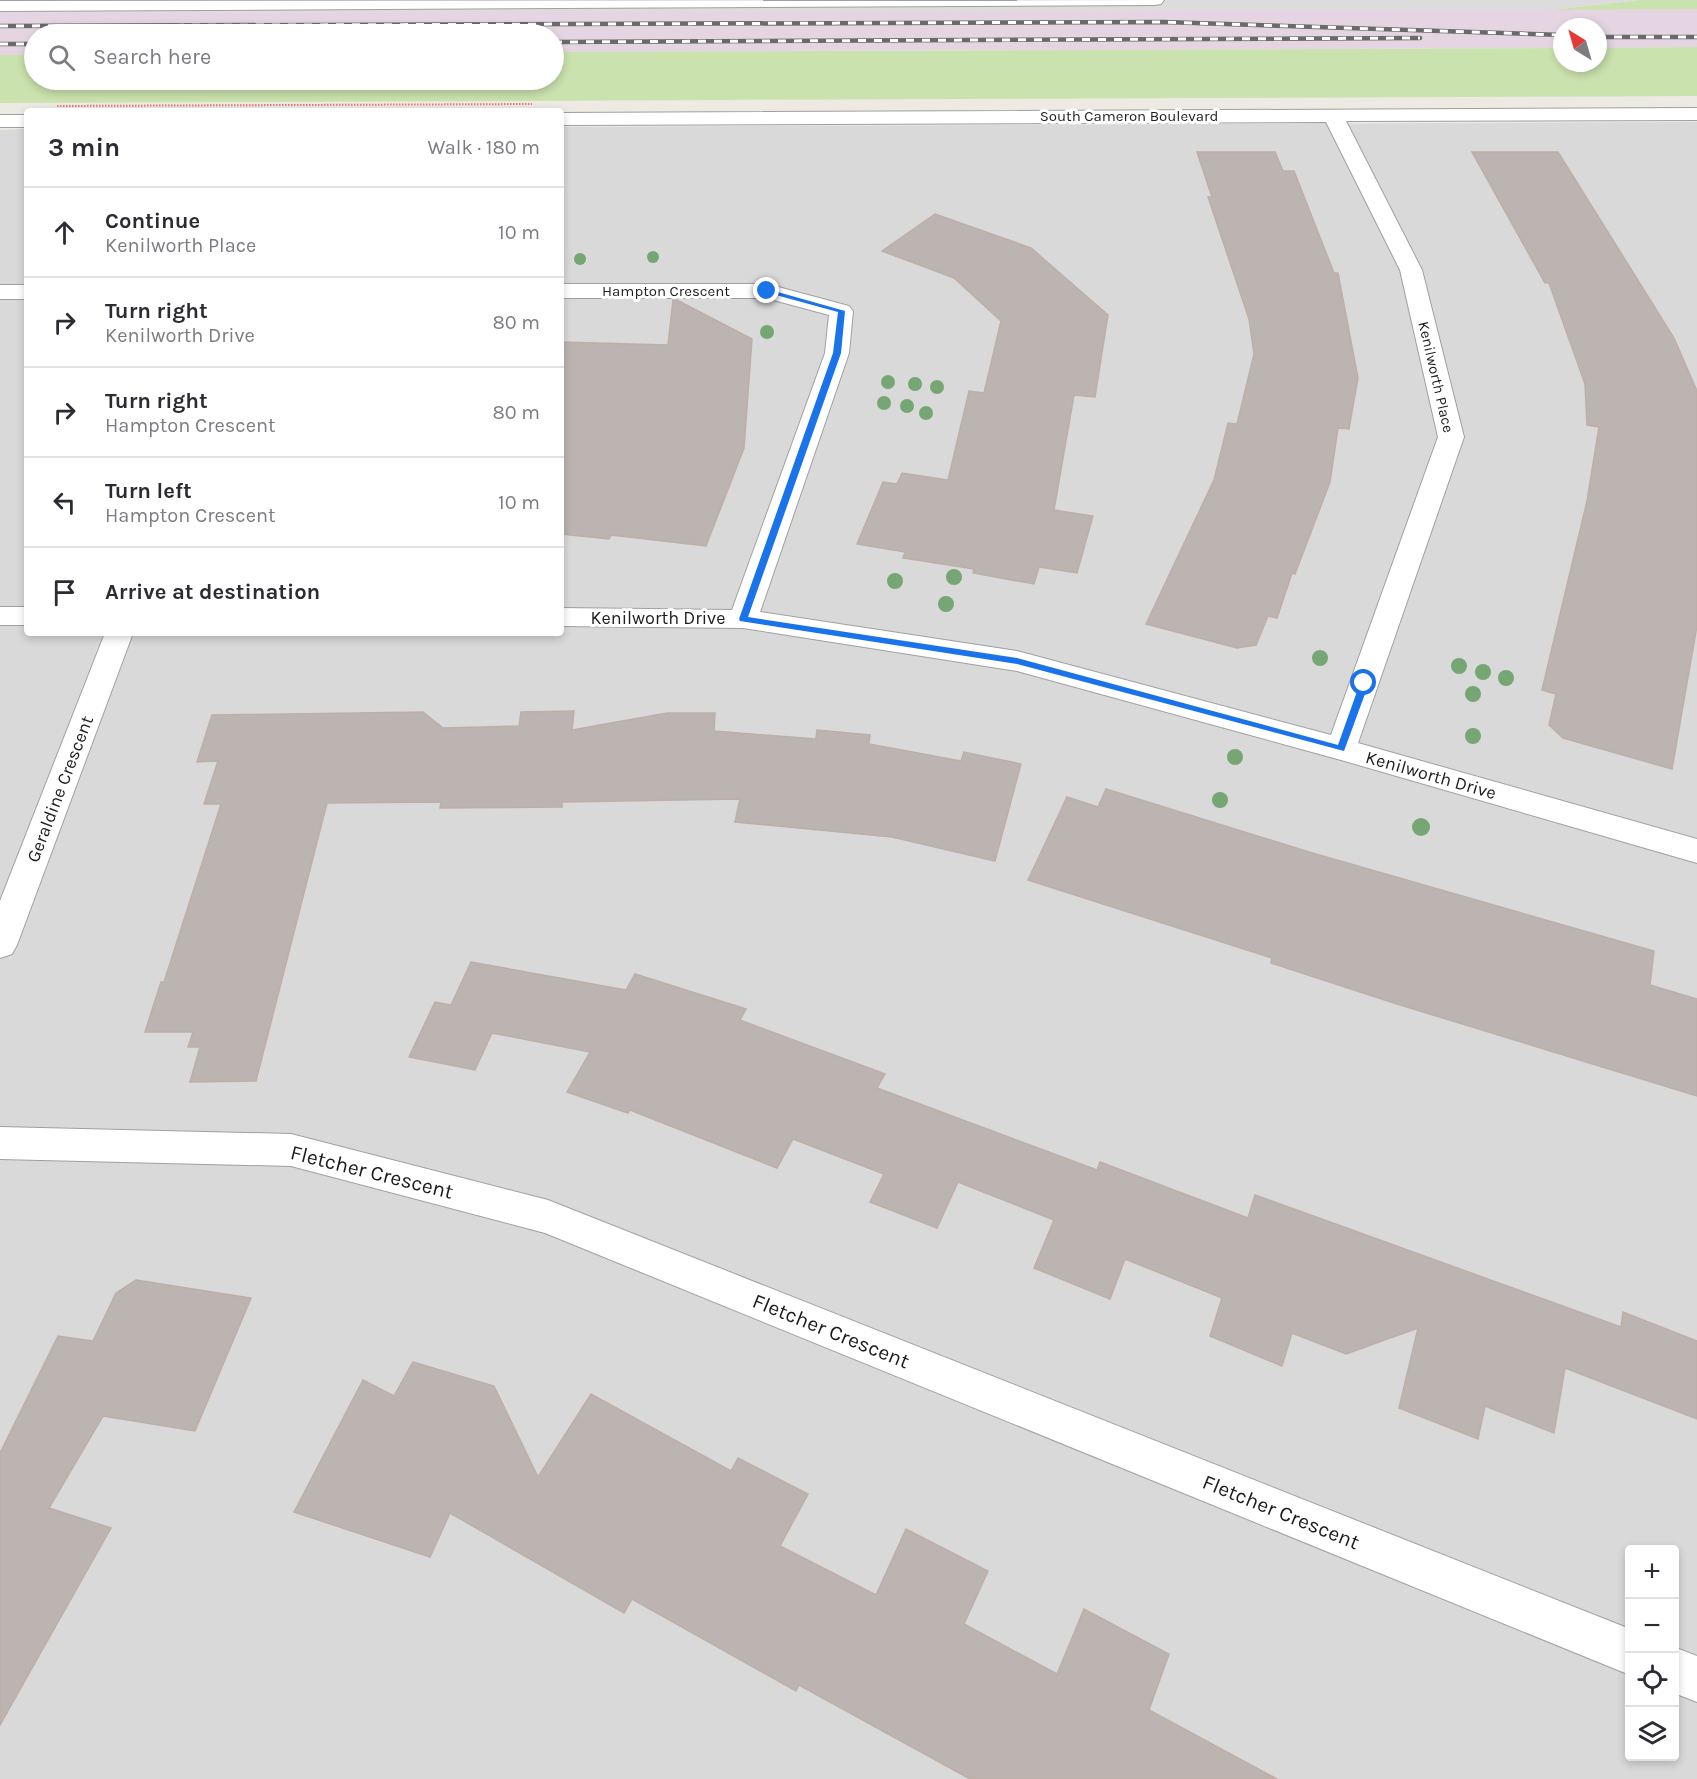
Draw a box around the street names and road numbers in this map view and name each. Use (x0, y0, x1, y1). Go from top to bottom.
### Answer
street label: South Cameron Boulevard (1040, 107, 1218, 125)
street label: Hampton Crescent (602, 282, 730, 300)
street label: Kenilworth Place (1414, 320, 1458, 434)
street label: Kenilworth Drive (591, 607, 725, 629)
street label: Geraldine Crescent (22, 712, 98, 865)
street label: Kenilworth Drive (1363, 746, 1499, 804)
street label: Fletcher Crescent (288, 1140, 456, 1204)
street label: Fletcher Crescent (749, 1289, 913, 1373)
street label: Fletcher Crescent (1199, 1470, 1363, 1554)

